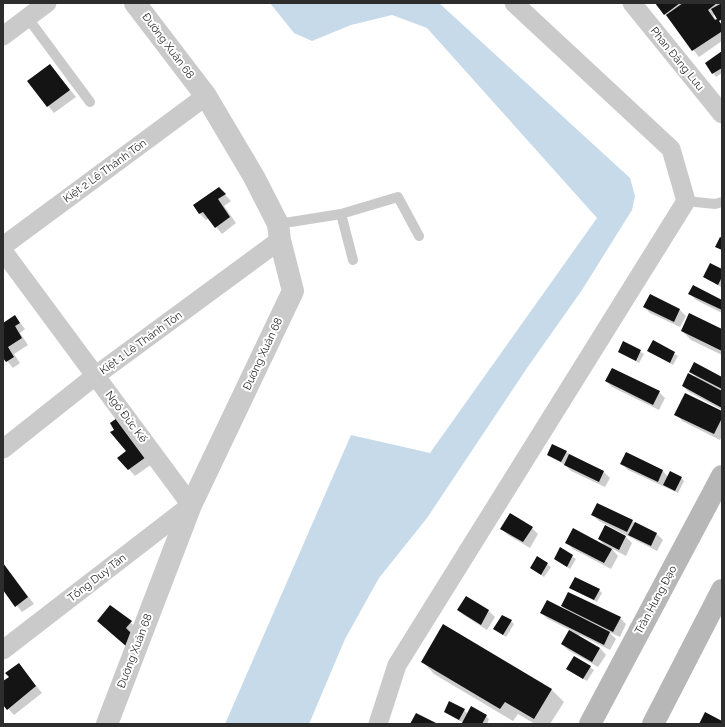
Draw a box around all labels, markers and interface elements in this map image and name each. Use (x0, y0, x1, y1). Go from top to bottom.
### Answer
street label: Đường Xuân 68 (139, 11, 197, 81)
street label: Phan Đăng Lưu (647, 25, 707, 93)
street label: Kiệt 2 Lê Thánh Tôn (61, 136, 149, 206)
street label: Kiệt 1 Lê Thánh Tôn (97, 309, 185, 377)
street label: Đường Xuân 68 (240, 316, 286, 392)
street label: Ngô Đức Kế (102, 389, 150, 445)
street label: Tống Duy Tân (65, 551, 129, 605)
street label: Trần Hưng Đạo (632, 563, 680, 637)
street label: Đường Xuân 68 (115, 612, 155, 690)

